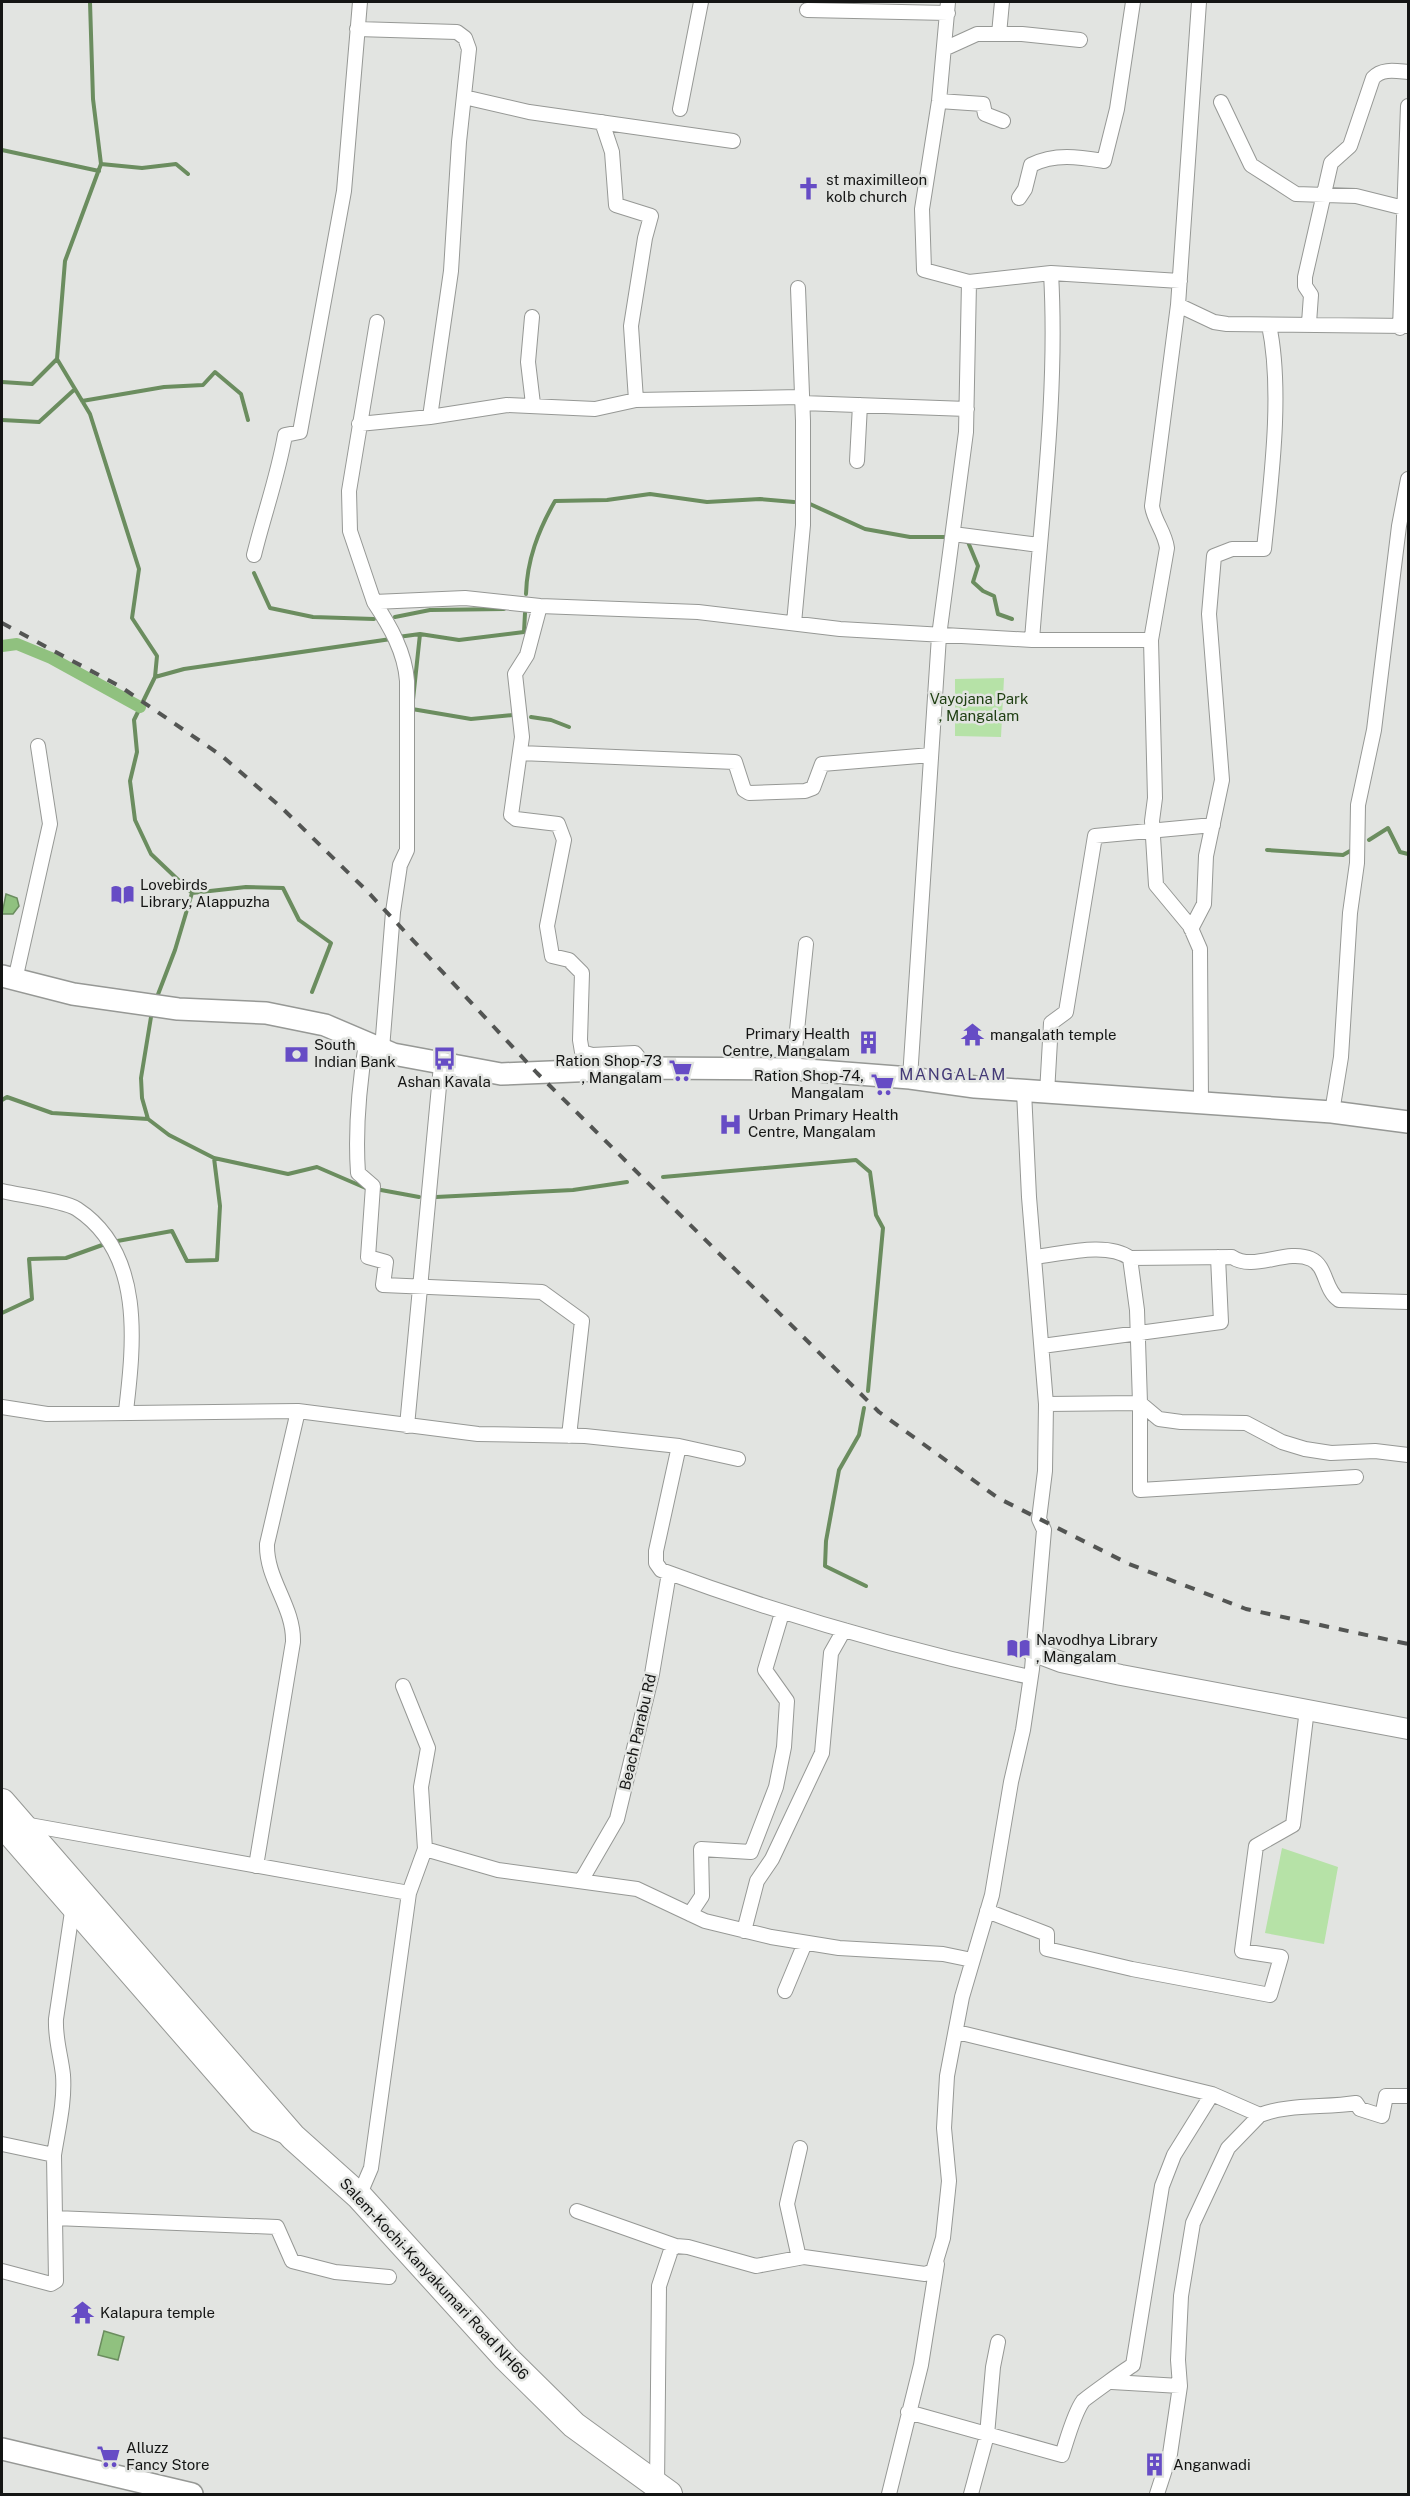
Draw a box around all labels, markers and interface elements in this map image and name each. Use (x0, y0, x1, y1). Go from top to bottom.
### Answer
place label: st maximilleon kolb church (826, 171, 927, 205)
church icon: st maximilleon kolb church (795, 176, 821, 202)
park label: Vayojana Park , Mangalam (930, 690, 1028, 724)
place label: Lovebirds Library, Alappuzha (140, 876, 270, 910)
library icon: Lovebirds Library, Alappuzha (109, 881, 135, 907)
temple icon: mangalath temple (959, 1022, 985, 1048)
place label: Primary Health Centre, Mangalam (722, 1025, 850, 1059)
place label: mangalath temple (990, 1026, 1117, 1043)
building icon: Primary Health Centre, Mangalam (855, 1030, 881, 1056)
place label: South Indian Bank (314, 1036, 396, 1070)
bank icon: South Indian Bank (283, 1041, 309, 1067)
bus stop icon: Ashan Kavala (431, 1045, 457, 1071)
place label: Ration Shop-73 , Mangalam (555, 1052, 662, 1086)
supermarket icon: Ration Shop-73 , Mangalam (667, 1057, 693, 1083)
district label: MANGALAM (899, 1065, 1007, 1084)
place label: Ration Shop-74, Mangalam (754, 1067, 864, 1101)
supermarket icon: Ration Shop-74, Mangalam (869, 1072, 895, 1098)
place label: Ashan Kavala (397, 1073, 491, 1090)
place label: Urban Primary Health Centre, Mangalam (748, 1106, 899, 1140)
hospital icon: Urban Primary Health Centre, Mangalam (717, 1111, 743, 1137)
place label: Navodhya Library , Mangalam (1036, 1631, 1158, 1665)
library icon: Navodhya Library , Mangalam (1005, 1636, 1031, 1662)
street label: Beach Parabu Rd (616, 1672, 659, 1792)
street label: Salem-Kochi-Kanyakumari Road NH66 (336, 2175, 532, 2383)
temple icon: Kalapura temple (69, 2300, 95, 2326)
place label: Kalapura temple (100, 2304, 215, 2321)
place label: Alluzz Fancy Store (126, 2439, 210, 2473)
supermarket icon: Alluzz Fancy Store (95, 2444, 121, 2470)
building icon: Anganwadi (1142, 2452, 1168, 2478)
place label: Anganwadi (1173, 2456, 1251, 2473)

